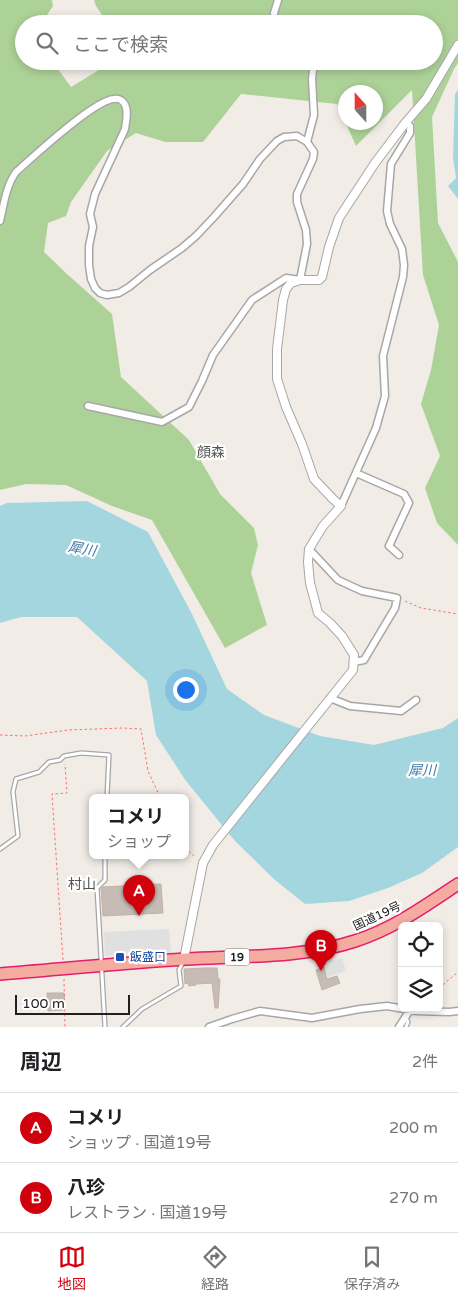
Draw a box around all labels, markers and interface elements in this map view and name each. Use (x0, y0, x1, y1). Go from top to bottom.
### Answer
search box (15, 15, 443, 70)
icon: search (33, 29, 61, 57)
text: ここで検索 (73, 34, 168, 56)
north arrow (338, 85, 383, 130)
district label: 顔森 (197, 444, 225, 461)
water label: 犀川 (67, 538, 99, 560)
your location (173, 677, 199, 703)
water label: 犀川 (408, 762, 438, 779)
popup (89, 794, 189, 859)
text: コメリ (107, 806, 164, 828)
text: ショップ (107, 832, 171, 852)
pin: A (123, 875, 155, 916)
district label: 村山 (68, 876, 96, 893)
street label: 国道19号 (351, 899, 403, 933)
map controls (398, 922, 443, 1012)
button: locate (398, 922, 443, 967)
pin: B (305, 930, 337, 971)
road number: 19 (224, 949, 250, 966)
place label: 飯盛口 (130, 950, 166, 964)
marker: 飯盛口 (114, 951, 126, 963)
button: layers (398, 967, 443, 1012)
scale bar (15, 992, 130, 1015)
text: 100 m (22, 995, 65, 1012)
text: 周辺 (20, 1050, 62, 1075)
text: 2件 (412, 1052, 438, 1072)
text: コメリ (67, 1107, 124, 1129)
text: A (30, 1118, 42, 1138)
text: 200 m (389, 1118, 438, 1138)
text: ショップ · 国道19号 (67, 1133, 212, 1153)
text: 八珍 (67, 1177, 105, 1199)
text: B (30, 1188, 42, 1208)
text: 270 m (389, 1188, 438, 1208)
text: レストラン · 国道19号 (67, 1203, 228, 1223)
tab: 地図 (58, 1243, 86, 1293)
tab: 経路 (201, 1243, 229, 1293)
tab: 保存済み (344, 1243, 400, 1293)

